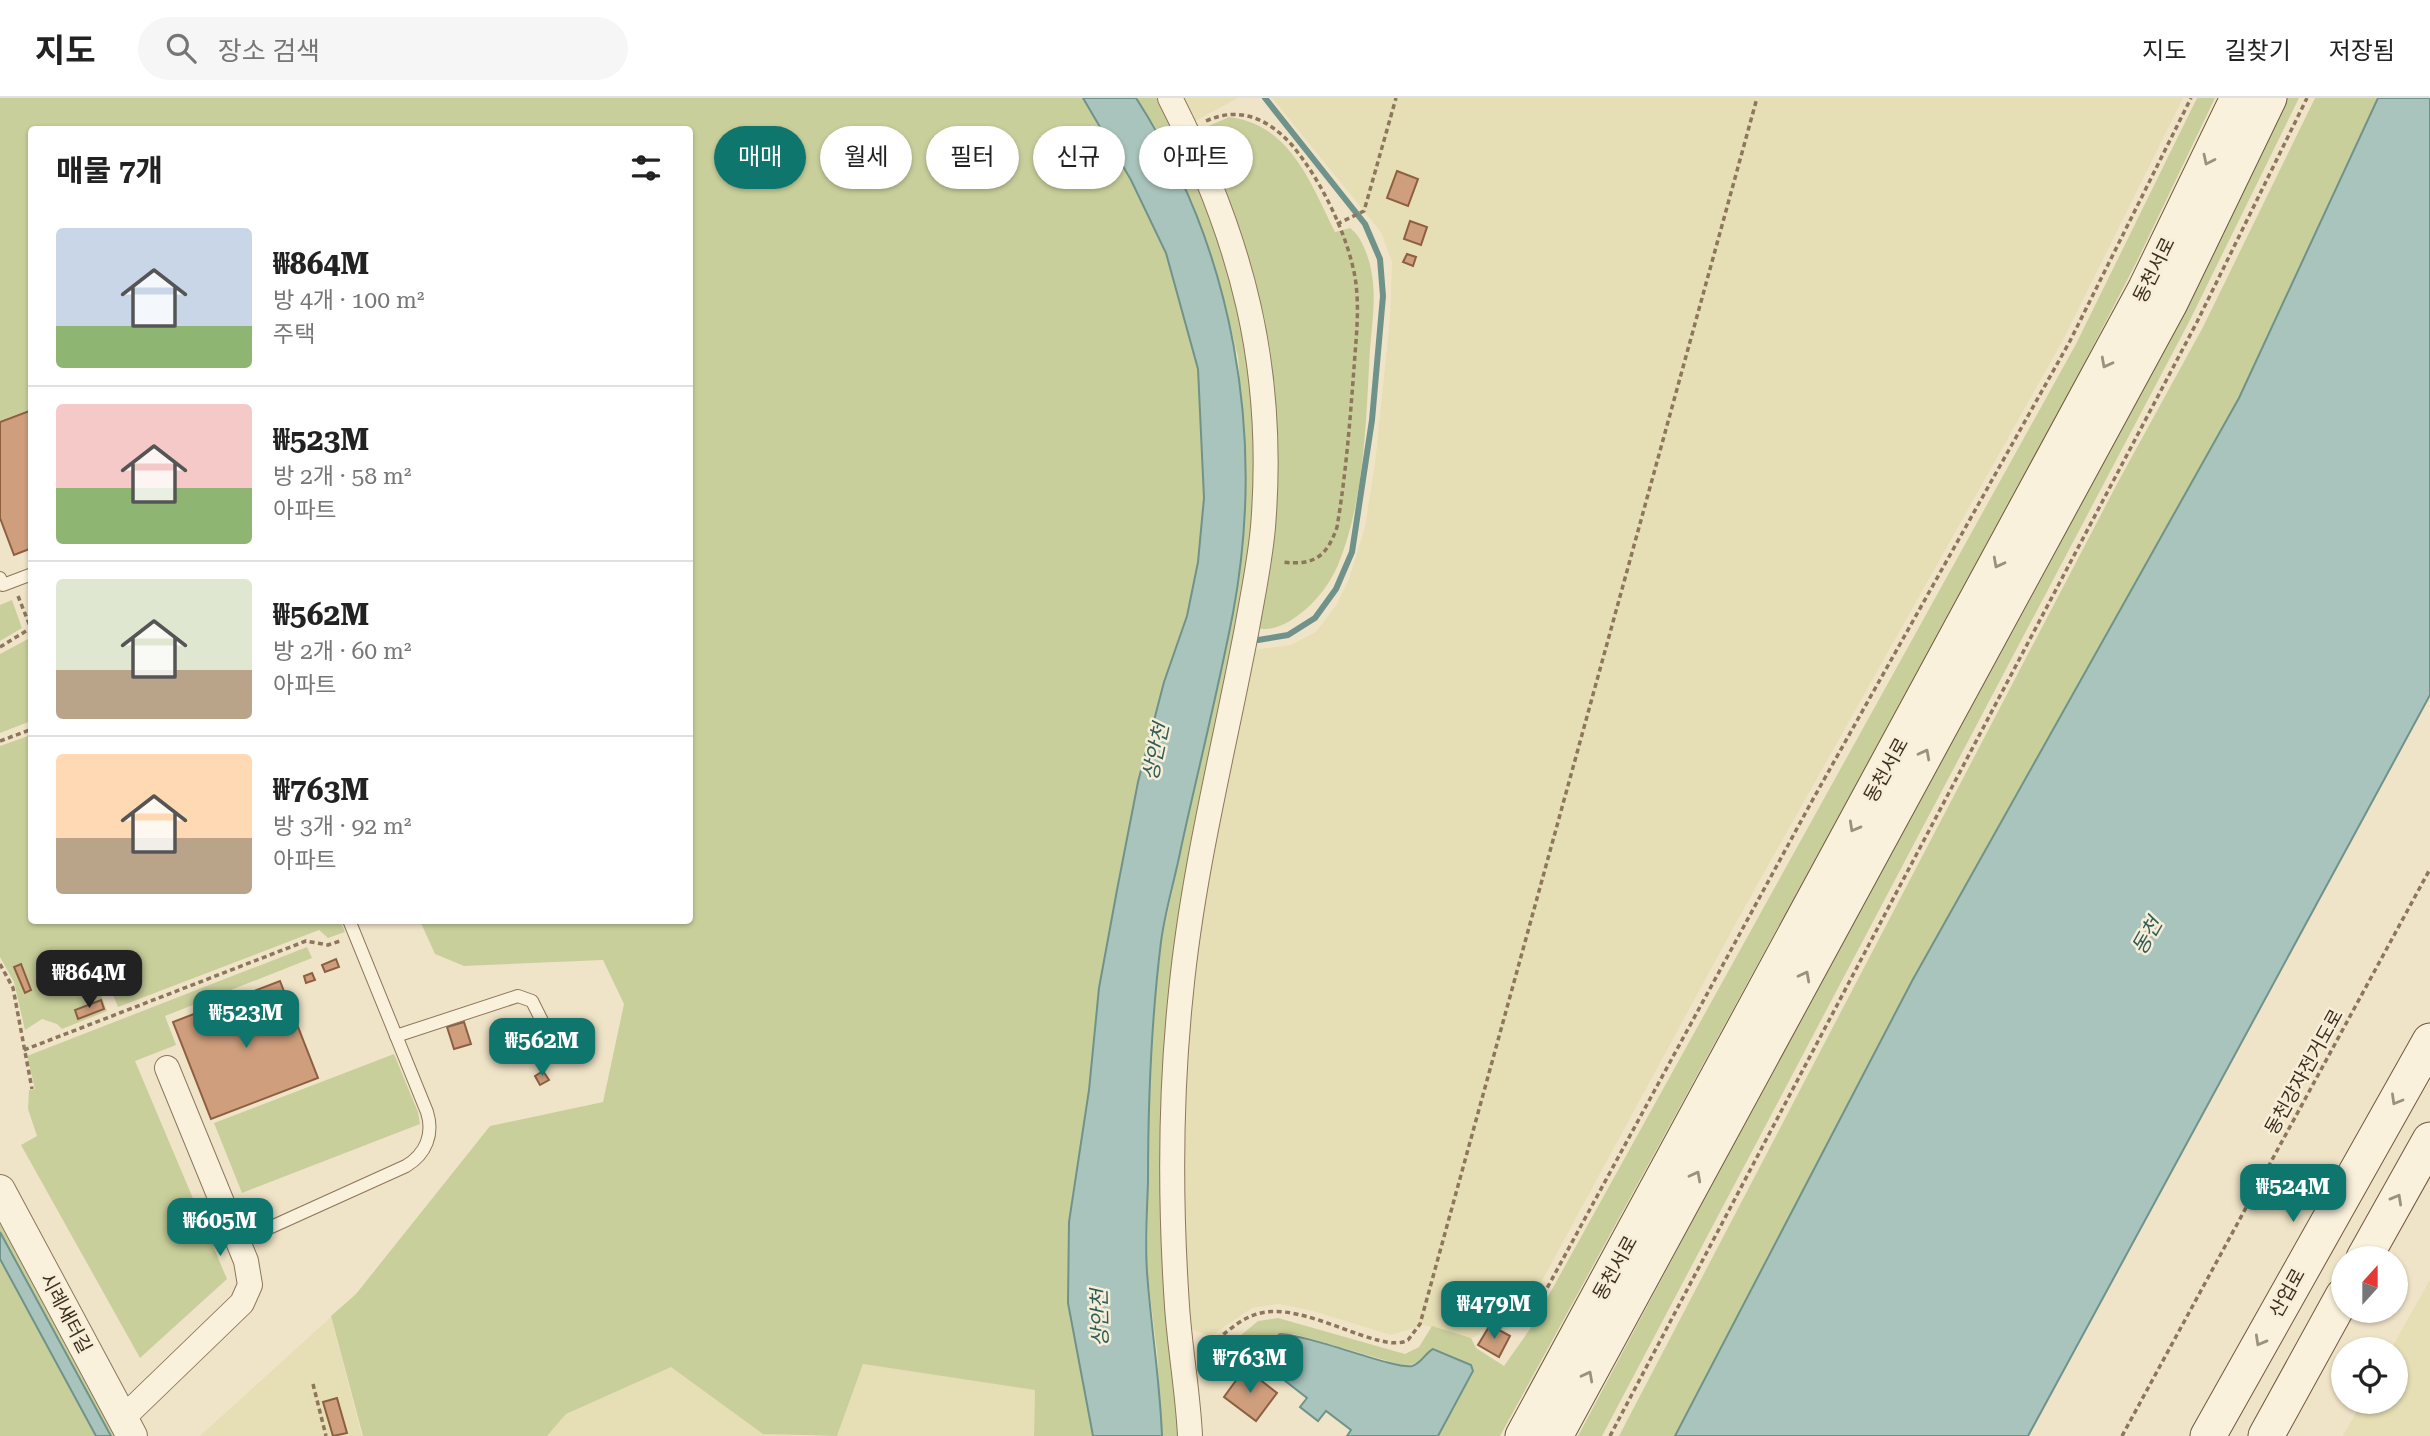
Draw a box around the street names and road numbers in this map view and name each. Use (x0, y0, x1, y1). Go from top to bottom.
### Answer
street label: 동천서로 (2128, 234, 2180, 306)
street label: 동천서로 (1859, 734, 1913, 806)
street label: 동천강자전거도로 (2260, 1005, 2348, 1139)
street label: 동천서로 (1588, 1232, 1642, 1304)
street label: 산업로 (2264, 1264, 2310, 1322)
street label: 시례새터길 (35, 1269, 97, 1357)

